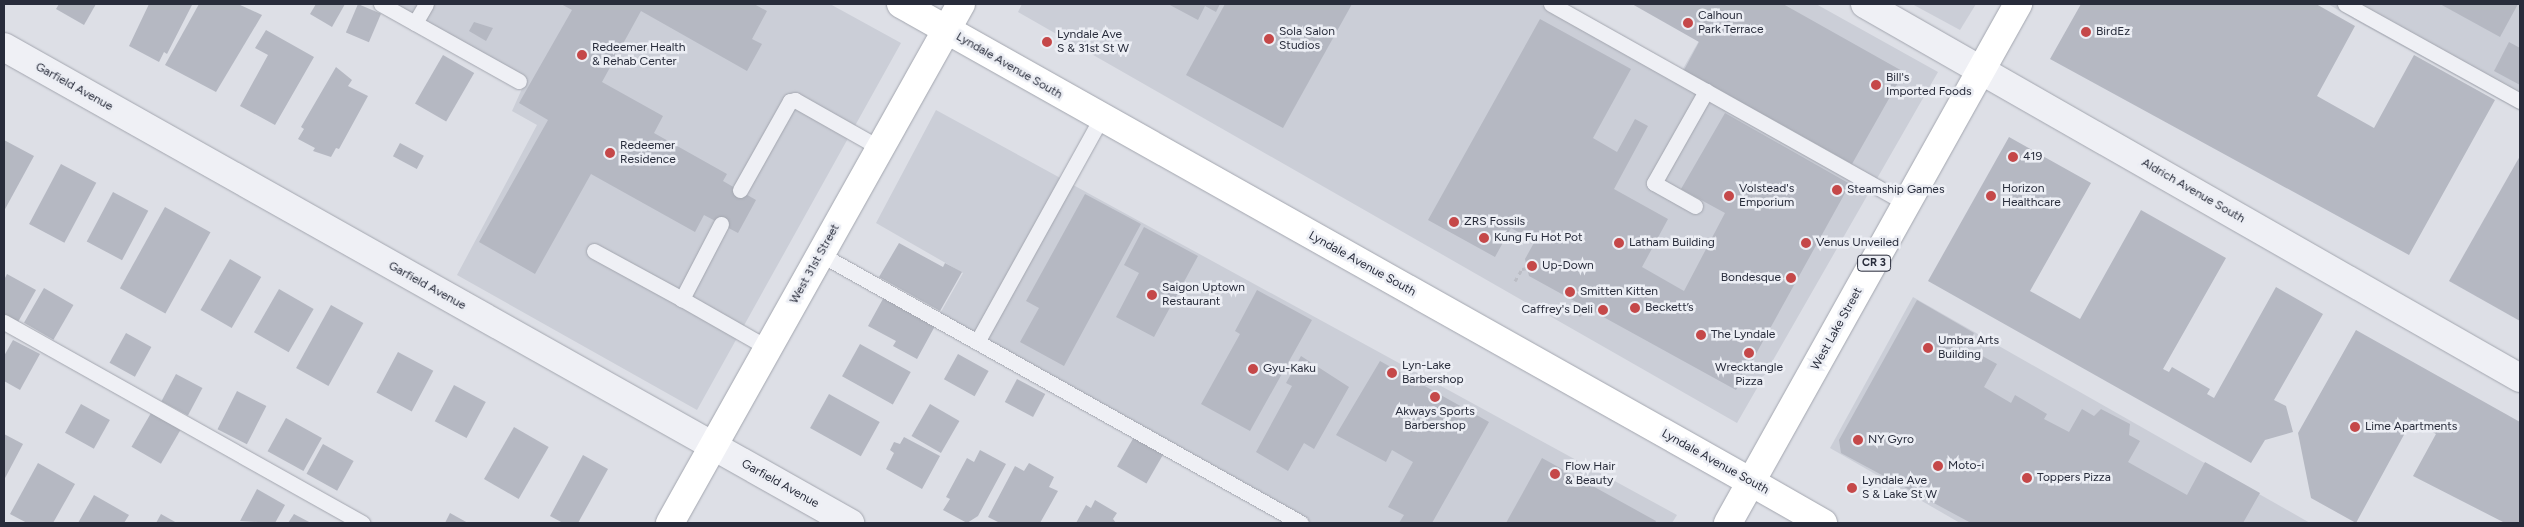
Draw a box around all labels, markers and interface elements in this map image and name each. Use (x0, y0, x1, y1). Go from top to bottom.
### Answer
place label: Calhoun Park Terrace (1698, 9, 1763, 37)
marker: Calhoun Park Terrace (1682, 17, 1694, 29)
place label: Sola Salon Studios (1279, 25, 1335, 53)
place label: BirdEz (2096, 25, 2130, 39)
marker: BirdEz (2080, 26, 2092, 38)
place label: Lyndale Ave S & 31st St W (1057, 28, 1129, 56)
street label: Lyndale Avenue South (953, 30, 1065, 102)
marker: Sola Salon Studios (1263, 33, 1275, 45)
marker: Lyndale Ave S & 31st St W (1041, 36, 1053, 48)
place label: Redeemer Health & Rehab Center (592, 41, 686, 69)
marker: Redeemer Health & Rehab Center (576, 49, 588, 61)
street label: Garfield Avenue (33, 60, 115, 114)
place label: Bill's Imported Foods (1886, 71, 1972, 99)
marker: Bill's Imported Foods (1870, 79, 1882, 91)
place label: Redeemer Residence (620, 139, 676, 167)
marker: Redeemer Residence (604, 147, 616, 159)
place label: 419 (2023, 150, 2042, 164)
marker: 419 (2007, 151, 2019, 163)
street label: Aldrich Avenue South (2139, 156, 2247, 226)
place label: Volstead's Emporium (1739, 182, 1794, 210)
place label: Horizon Healthcare (2002, 182, 2061, 210)
place label: Steamship Games (1847, 183, 1944, 197)
marker: Steamship Games (1831, 184, 1843, 196)
marker: Horizon Healthcare (1984, 189, 1998, 203)
marker: Volstead's Emporium (1723, 190, 1735, 202)
place label: ZRS Fossils (1464, 215, 1525, 229)
marker: ZRS Fossils (1448, 216, 1460, 228)
street label: West 31st Street (787, 222, 843, 306)
street label: Lyndale Avenue South (1306, 229, 1418, 299)
place label: Kung Fu Hot Pot (1494, 231, 1583, 245)
marker: Kung Fu Hot Pot (1478, 232, 1490, 244)
place label: Latham Building (1629, 236, 1715, 250)
place label: Venus Unveiled (1816, 236, 1899, 250)
marker: Latham Building (1613, 237, 1625, 249)
marker: Venus Unveiled (1800, 237, 1812, 249)
road number: CR 3 (1856, 254, 1892, 272)
street label: Garfield Avenue (386, 259, 468, 313)
place label: Up-Down (1542, 259, 1594, 273)
marker: Up-Down (1526, 260, 1538, 272)
place label: Bondesque (1721, 271, 1781, 285)
marker: Bondesque (1785, 272, 1797, 284)
place label: Saigon Uptown Restaurant (1162, 281, 1245, 309)
place label: Smitten Kitten (1580, 285, 1658, 299)
street label: West Lake Street (1808, 285, 1866, 373)
marker: Smitten Kitten (1564, 286, 1576, 298)
marker: Saigon Uptown Restaurant (1146, 289, 1158, 301)
place label: Beckett’s (1645, 301, 1694, 315)
marker: Beckett’s (1629, 302, 1641, 314)
place label: Caffrey's Deli (1521, 303, 1593, 317)
marker: Caffrey's Deli (1597, 304, 1609, 316)
place label: The Lyndale (1711, 328, 1775, 342)
marker: The Lyndale (1695, 329, 1707, 341)
place label: Umbra Arts Building (1938, 334, 1999, 362)
marker: Umbra Arts Building (1922, 342, 1934, 354)
marker: Wrecktangle Pizza (1743, 347, 1755, 359)
place label: Lyn-Lake Barbershop (1402, 359, 1463, 387)
place label: Wrecktangle Pizza (1715, 361, 1783, 389)
place label: Gyu-Kaku (1263, 362, 1316, 376)
marker: Gyu-Kaku (1247, 363, 1259, 375)
marker: Lyn-Lake Barbershop (1386, 367, 1398, 379)
marker: Akways Sports Barbershop (1429, 391, 1441, 403)
place label: Akways Sports Barbershop (1395, 405, 1475, 433)
place label: Lime Apartments (2365, 420, 2457, 434)
marker: Lime Apartments (2349, 421, 2361, 433)
street label: Lyndale Avenue South (1659, 427, 1771, 497)
place label: NY Gyro (1868, 433, 1914, 447)
marker: NY Gyro (1852, 434, 1864, 446)
street label: Garfield Avenue (739, 457, 821, 511)
place label: Moto-i (1948, 459, 1984, 473)
place label: Flow Hair & Beauty (1565, 460, 1615, 488)
marker: Moto-i (1932, 460, 1944, 472)
marker: Flow Hair & Beauty (1549, 468, 1561, 480)
place label: Toppers Pizza (2037, 471, 2111, 485)
marker: Toppers Pizza (2021, 472, 2033, 484)
place label: Lyndale Ave S & Lake St W (1862, 474, 1937, 502)
marker: Lyndale Ave S & Lake St W (1846, 482, 1858, 494)

